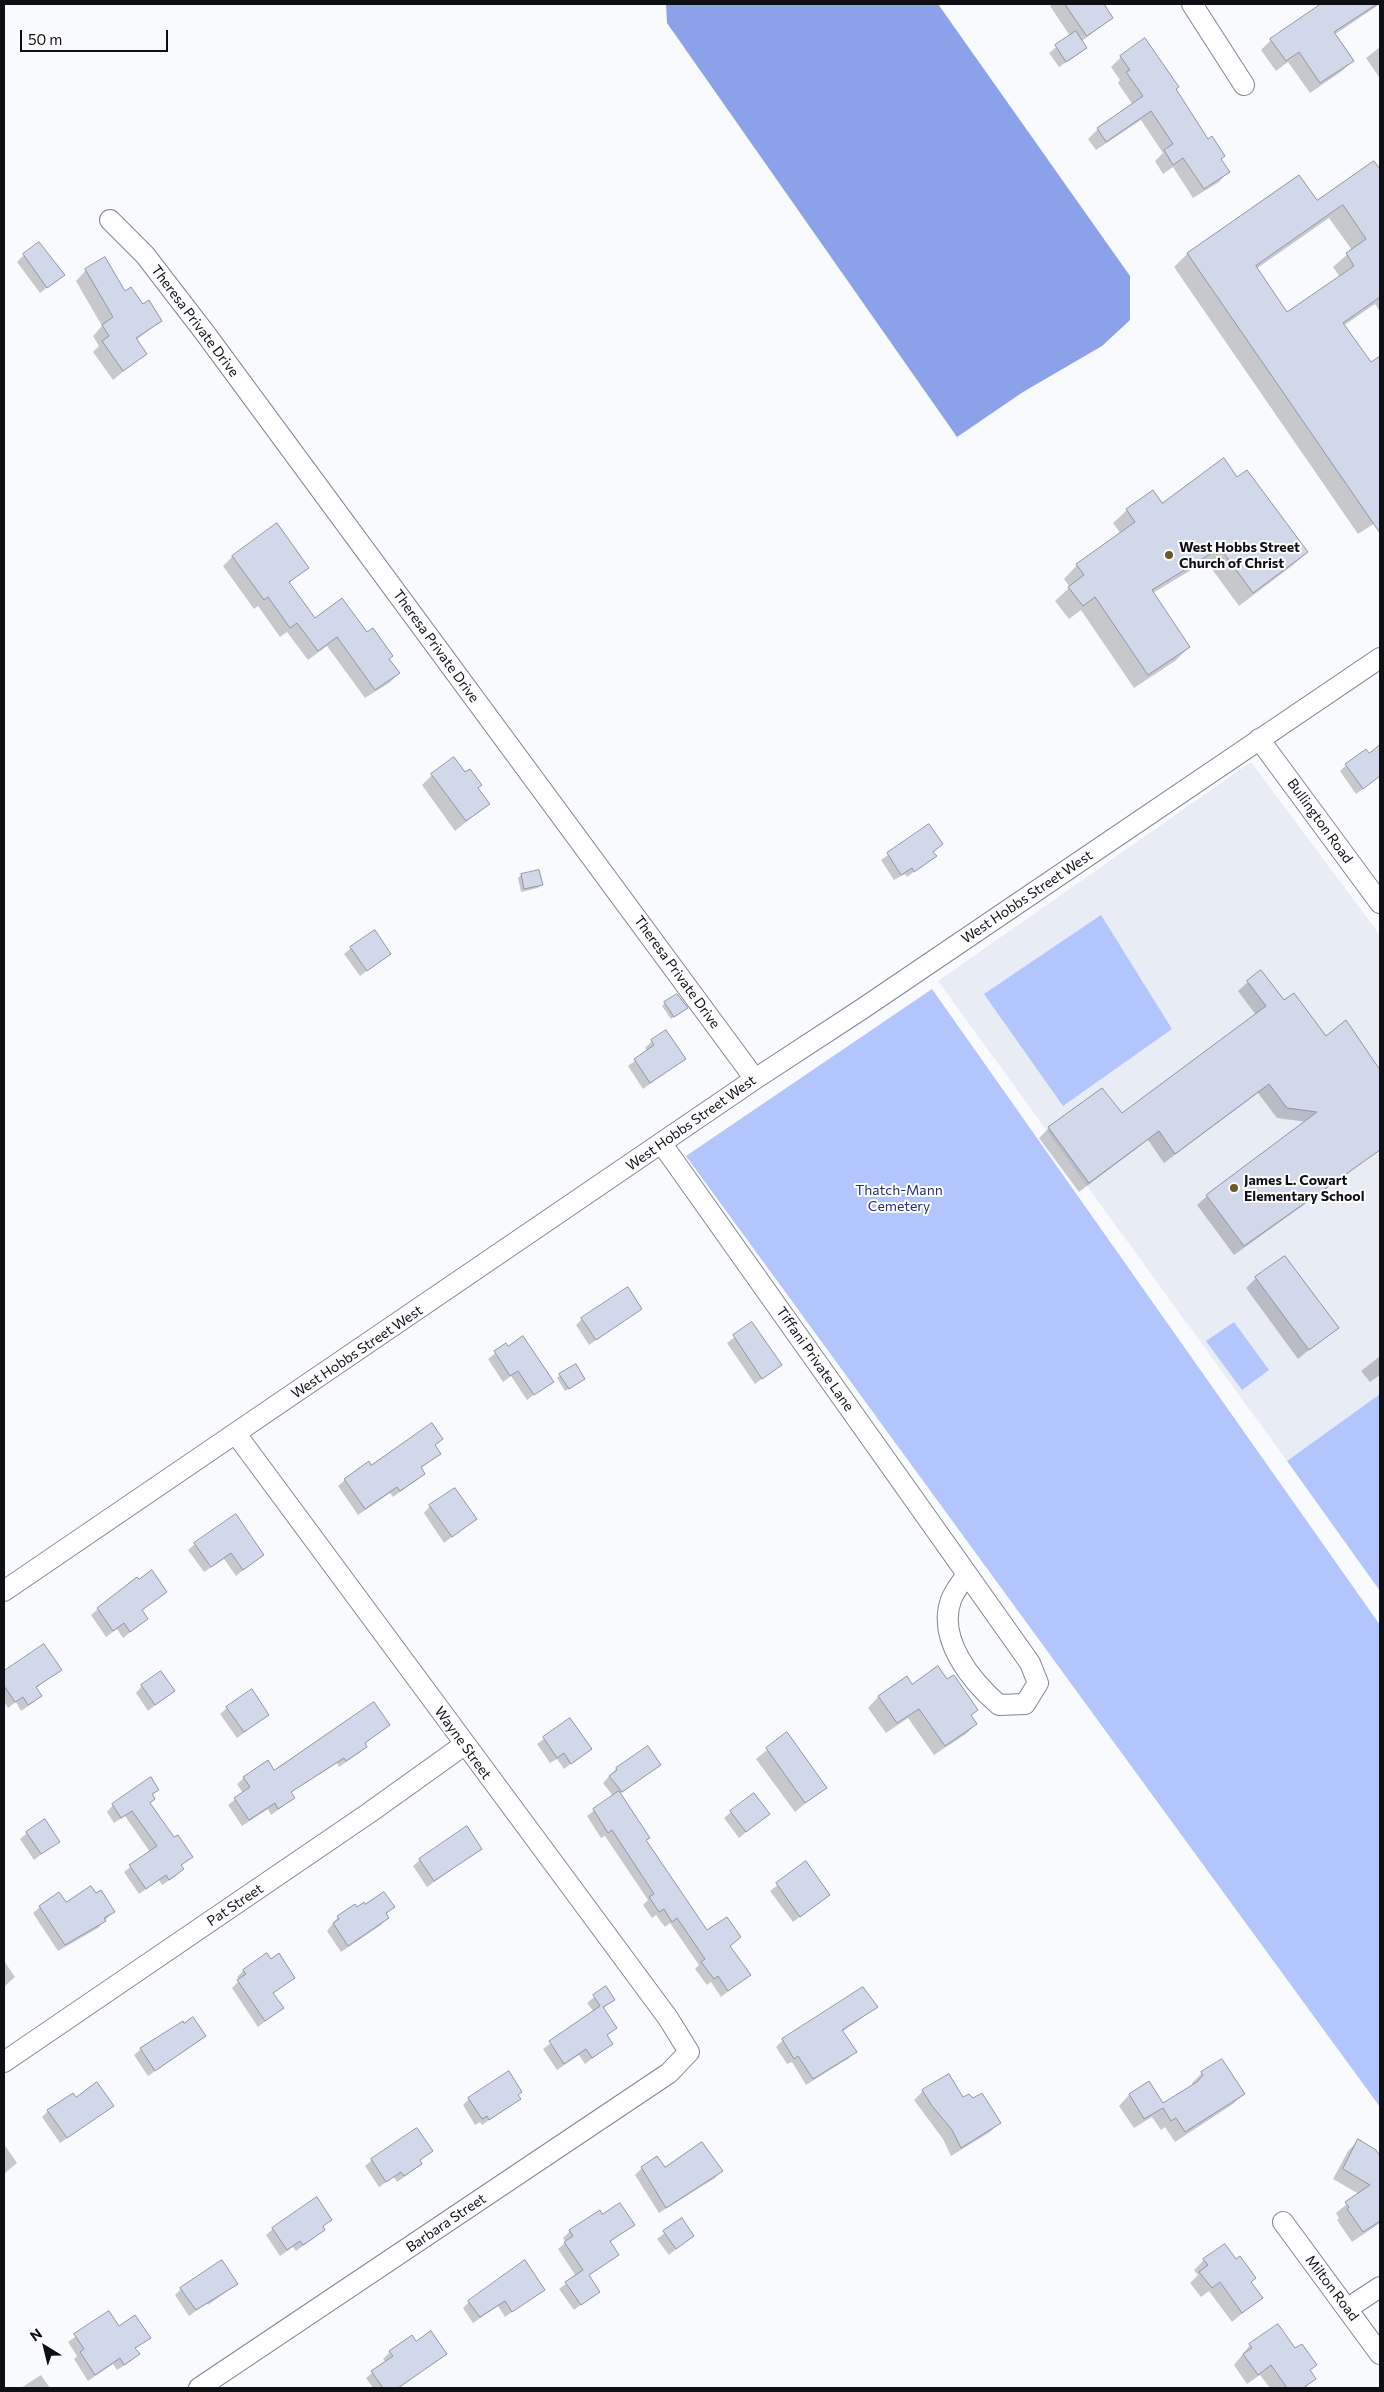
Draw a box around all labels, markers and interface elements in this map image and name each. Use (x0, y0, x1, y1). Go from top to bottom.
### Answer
scale bar (22, 20, 170, 52)
text: 50 m (28, 30, 62, 48)
street label: Theresa Private Drive (148, 262, 242, 380)
place label: West Hobbs Street Church of Christ (1179, 539, 1300, 572)
marker: West Hobbs Street Church of Christ (1163, 549, 1175, 561)
street label: Theresa Private Drive (389, 586, 483, 706)
street label: Bullington Road (1284, 775, 1356, 867)
street label: West Hobbs Street West (958, 847, 1096, 947)
street label: Theresa Private Drive (630, 912, 724, 1032)
street label: West Hobbs Street West (623, 1072, 759, 1174)
place label: James L. Cowart Elementary School (1244, 1172, 1364, 1204)
park label: Thatch-Mann Cemetery (855, 1182, 943, 1214)
marker: James L. Cowart Elementary School (1228, 1182, 1240, 1194)
street label: West Hobbs Street West (288, 1302, 426, 1402)
street label: Tiffani Private Lane (773, 1304, 857, 1414)
street label: Wayne Street (431, 1703, 495, 1783)
street label: Pat Street (204, 1880, 266, 1930)
street label: Barbara Street (403, 2190, 489, 2256)
street label: Milton Road (1302, 2252, 1362, 2324)
north arrow (20, 2322, 70, 2372)
text: N (27, 2324, 45, 2344)

